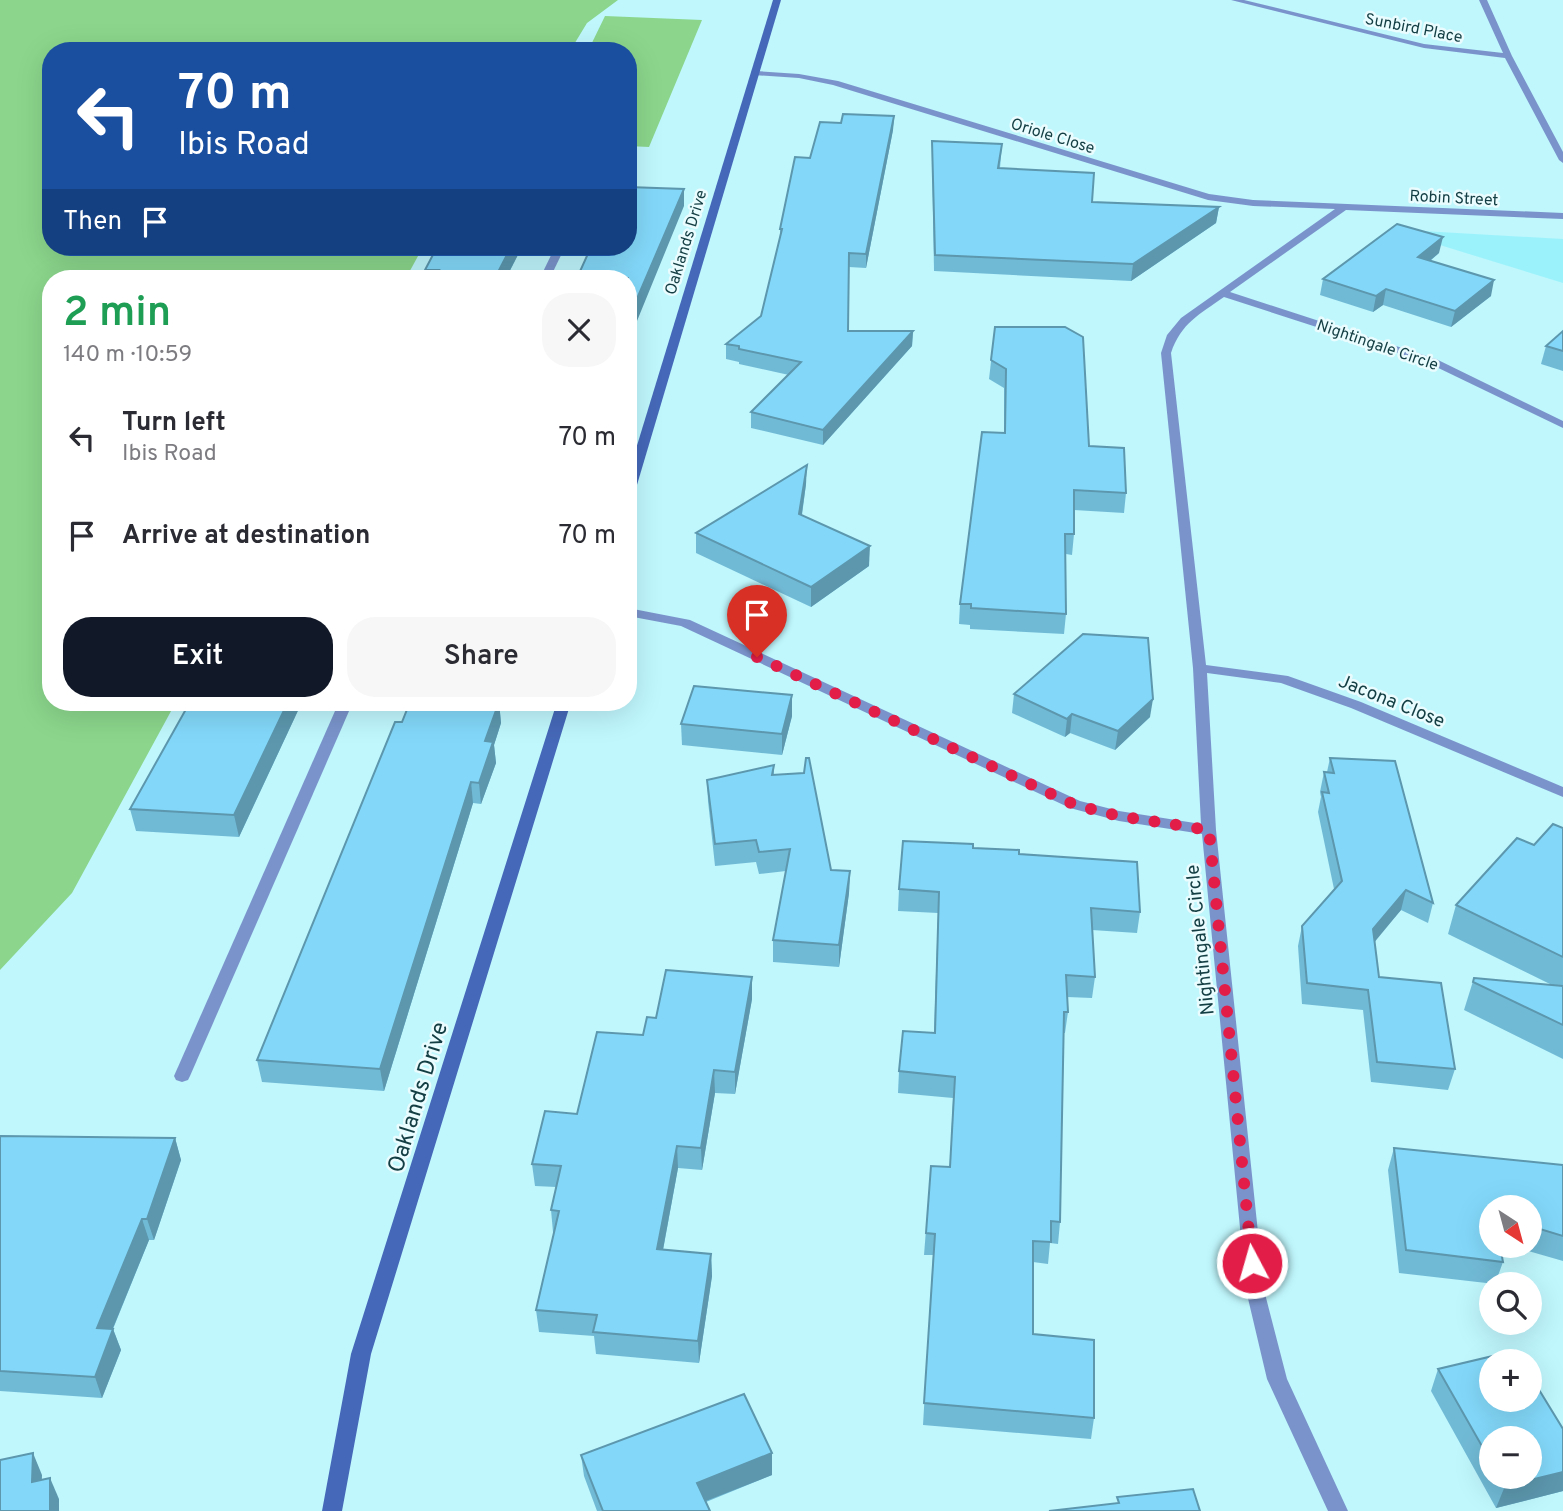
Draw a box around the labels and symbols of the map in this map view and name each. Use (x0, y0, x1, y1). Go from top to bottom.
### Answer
street label: Sunbird Place (1363, 10, 1464, 48)
street label: Oriole Close (1008, 115, 1097, 159)
street label: Robin Street (1409, 187, 1499, 211)
street label: Oaklands Drive (661, 188, 712, 297)
street label: Nightingale Circle (1314, 316, 1441, 376)
pin (727, 585, 787, 657)
street label: Jacona Close (1335, 670, 1448, 734)
street label: Nightingale Circle (1181, 863, 1221, 1016)
street label: Oaklands Drive (383, 1019, 456, 1177)
north arrow (1479, 1195, 1542, 1258)
position arrow (1215, 1226, 1289, 1300)

